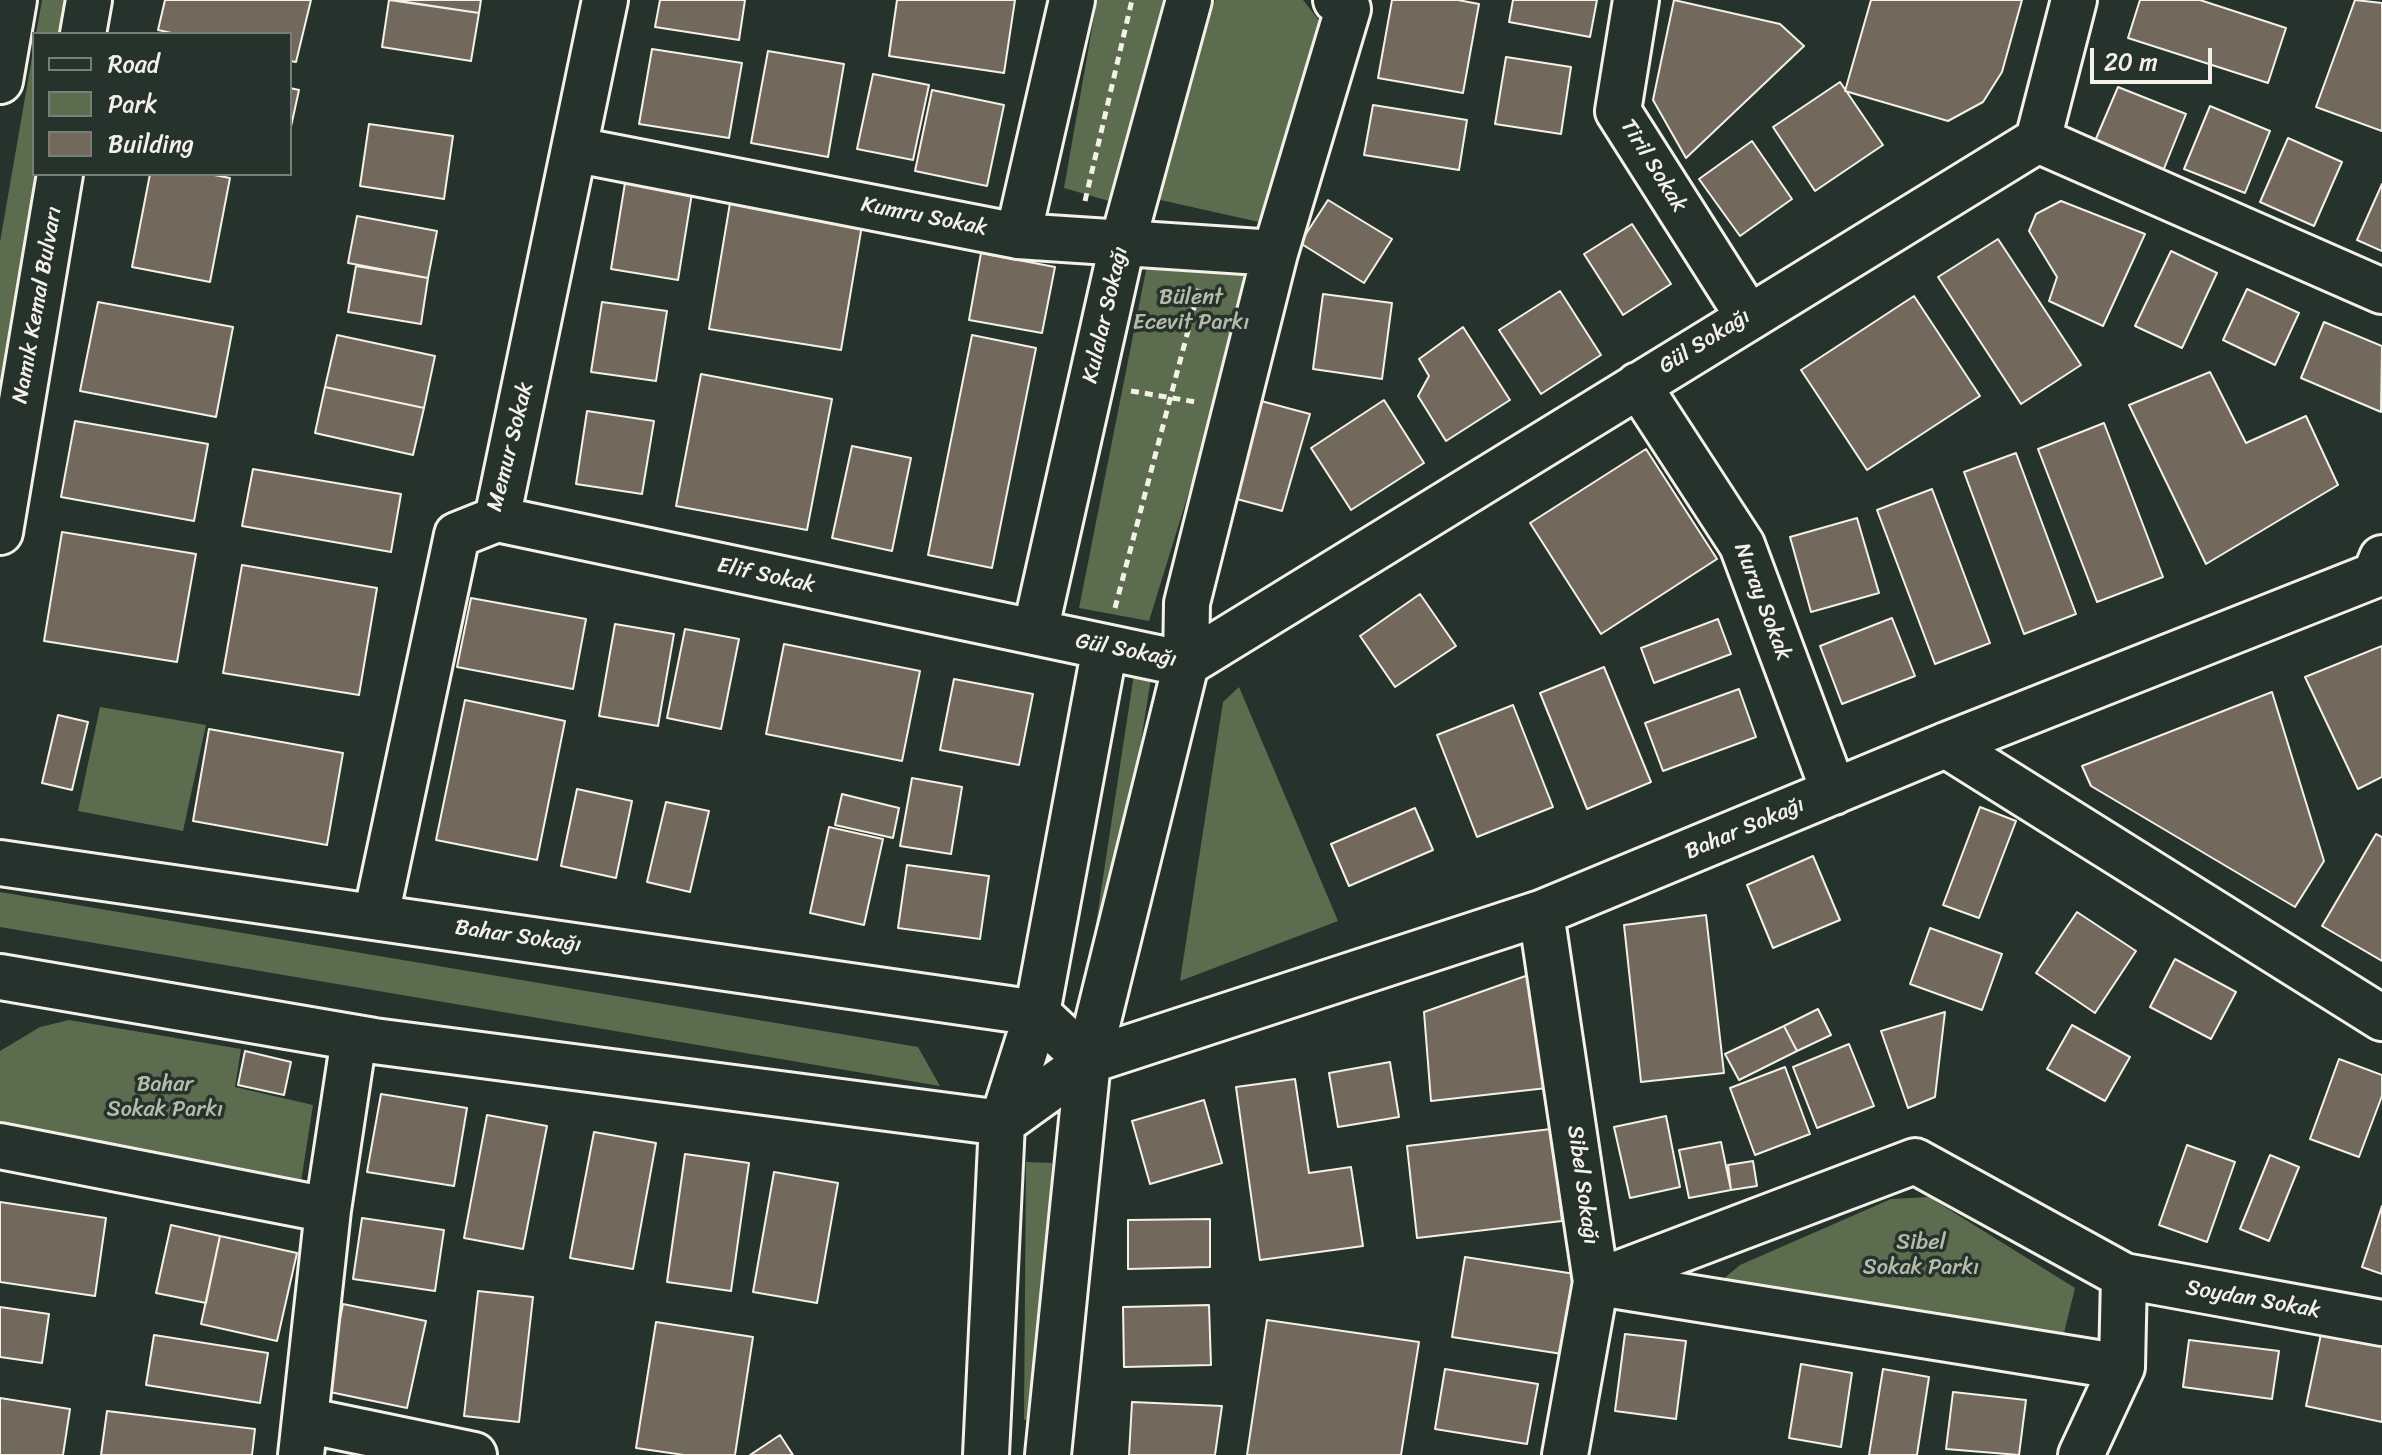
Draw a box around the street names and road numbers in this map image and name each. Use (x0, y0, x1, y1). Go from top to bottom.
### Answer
street label: Tiril Sokak (1614, 115, 1692, 217)
street label: Kumru Sokak (859, 192, 989, 242)
street label: Namık Kemal Bulvarı (8, 204, 68, 406)
street label: Kulalar Sokağı (1077, 244, 1135, 386)
street label: Gül Sokağı (1655, 304, 1755, 380)
street label: Memur Sokak (482, 380, 540, 514)
street label: Nuray Sokak (1728, 540, 1796, 664)
street label: Elif Sokak (715, 553, 817, 599)
street label: Gül Sokağı (1073, 628, 1179, 674)
street label: Bahar Sokağı (1681, 792, 1809, 866)
street label: Bahar Sokağı (453, 915, 583, 959)
street label: Sibel Sokağı (1561, 1124, 1603, 1246)
street label: Soydan Sokak (2184, 1275, 2322, 1325)

